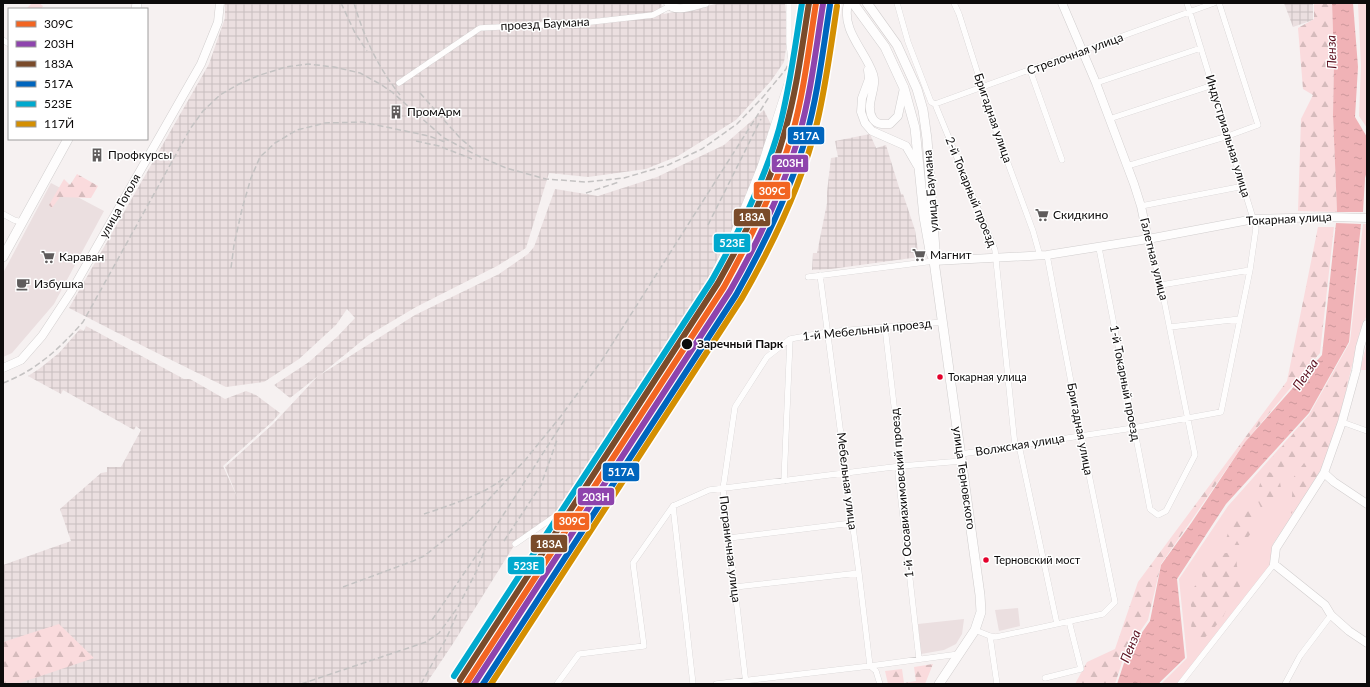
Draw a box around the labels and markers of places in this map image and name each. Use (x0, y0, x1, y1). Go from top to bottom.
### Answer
building icon: ПромАрм (388, 104, 404, 120)
place label: ПромАрм (407, 104, 461, 119)
building icon: Профкурсы (89, 147, 105, 163)
place label: Профкурсы (108, 147, 172, 162)
supermarket icon: Скидкино (1034, 207, 1050, 223)
place label: Скидкино (1053, 207, 1108, 222)
supermarket icon: Магнит (911, 247, 927, 263)
place label: Магнит (930, 247, 972, 262)
supermarket icon: Караван (40, 249, 56, 265)
place label: Караван (59, 249, 104, 264)
cafe icon: Избушка (15, 276, 31, 292)
place label: Избушка (34, 276, 83, 291)
place label: Заречный Парк (697, 336, 784, 351)
marker: Заречный Парк (680, 337, 694, 351)
place label: Токарная улица (948, 370, 1027, 383)
marker: Токарная улица (935, 372, 945, 382)
place label: Терновский мост (994, 553, 1081, 566)
marker: Терновский мост (981, 555, 991, 565)

